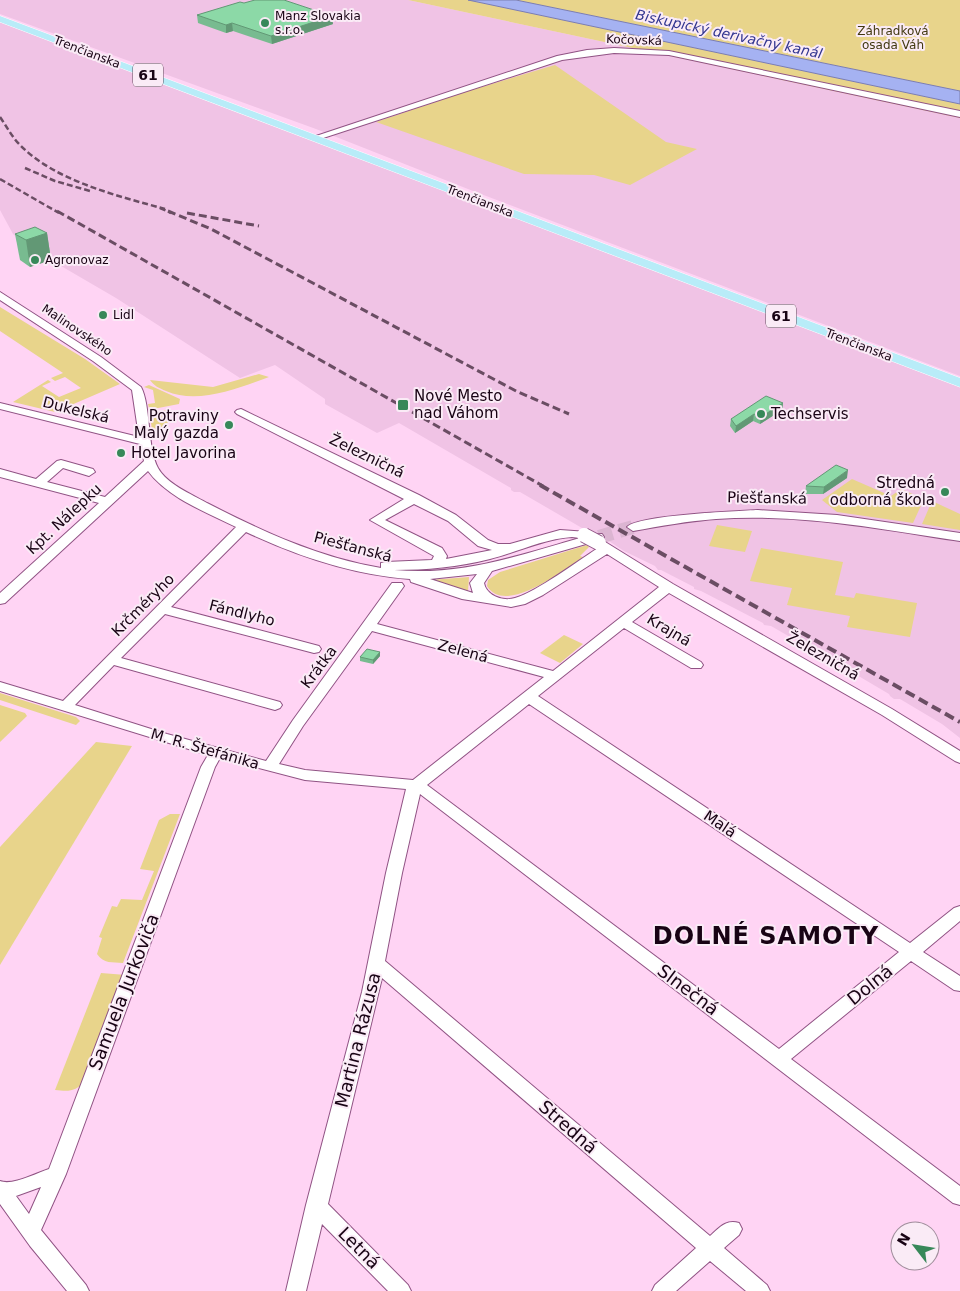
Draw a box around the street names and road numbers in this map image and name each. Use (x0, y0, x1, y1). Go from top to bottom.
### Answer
street label: Trenčianska (51, 32, 122, 71)
street label: Kočovská (606, 32, 662, 48)
road number: 61 (133, 64, 163, 86)
street label: Trenčianska (444, 181, 515, 220)
street label: Malinovského (39, 301, 115, 359)
road number: 61 (766, 304, 796, 328)
street label: Trenčianska (823, 325, 894, 364)
street label: Dukelská (41, 393, 111, 427)
street label: Železničná (326, 429, 408, 482)
street label: Kpt. Nálepku (23, 480, 105, 558)
street label: Piešťanská (727, 488, 807, 508)
street label: Piešťanská (312, 528, 394, 566)
street label: Krčméryho (108, 570, 178, 640)
street label: Fándlyho (207, 596, 277, 630)
street label: Krajná (644, 610, 694, 650)
street label: Železničná (783, 627, 863, 684)
street label: Zelená (436, 636, 490, 666)
street label: Krátka (297, 642, 341, 692)
street label: M. R. Štefánika (149, 724, 262, 773)
street label: Malá (700, 807, 740, 841)
street label: Samuela Jurkoviča (84, 911, 163, 1073)
street label: Slnečná (654, 960, 723, 1019)
street label: Dolná (843, 960, 897, 1009)
street label: Martina Rázusa (331, 970, 384, 1110)
street label: Stredná (535, 1096, 602, 1158)
street label: Letná (334, 1222, 385, 1273)

